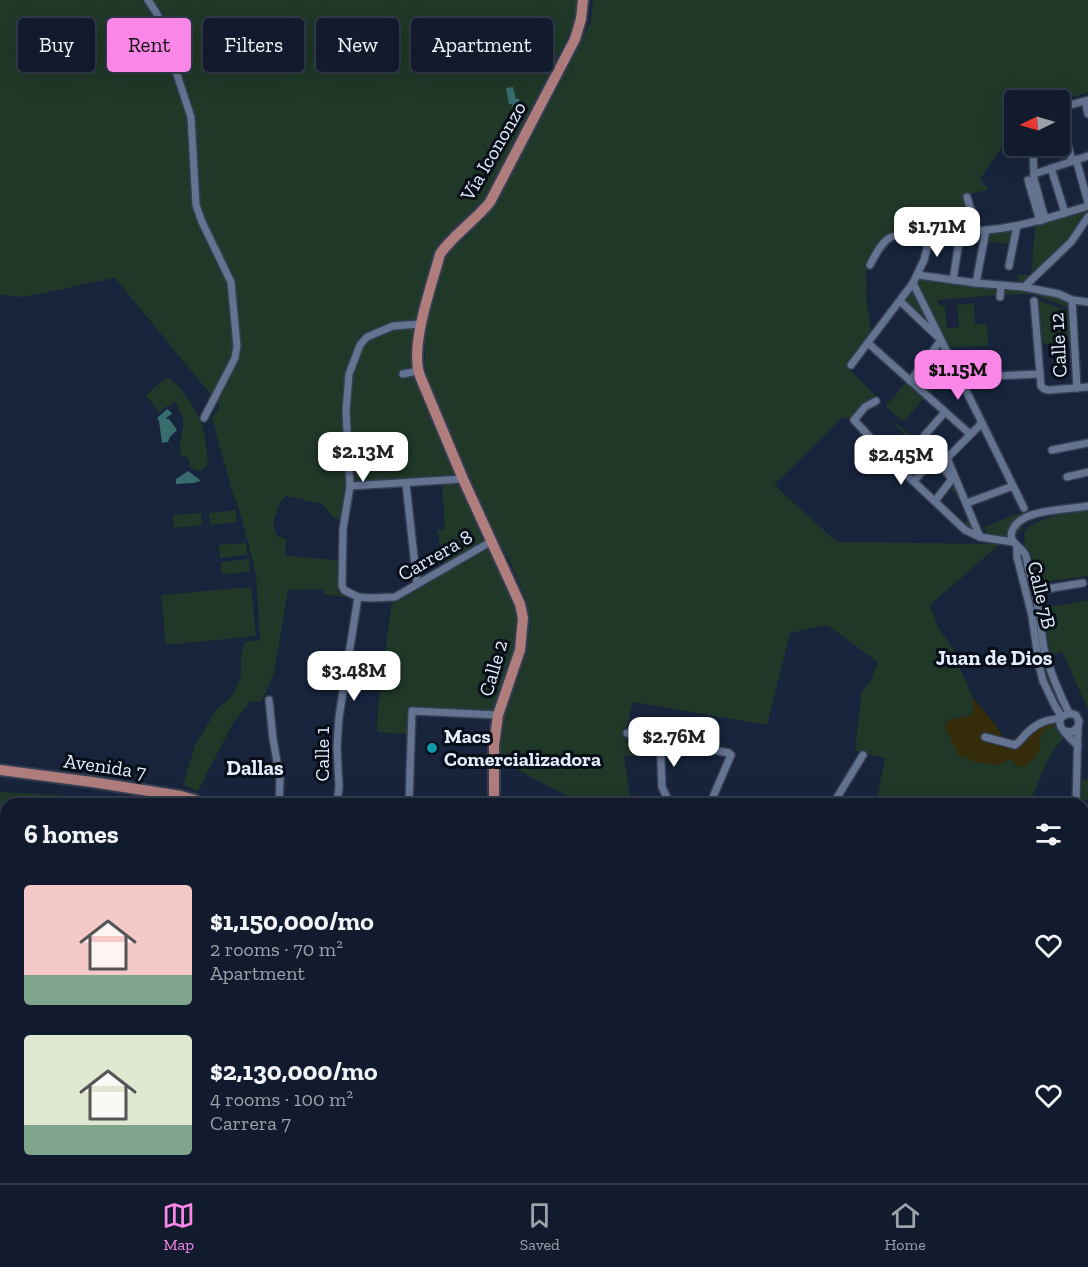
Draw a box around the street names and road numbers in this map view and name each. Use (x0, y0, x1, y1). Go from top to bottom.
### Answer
street label: Vía Icononzo (454, 97, 531, 206)
street label: Calle 12 (1044, 312, 1072, 378)
street label: Carrera 8 (393, 524, 477, 586)
street label: Calle 7B (1023, 559, 1061, 631)
street label: Calle 2 (474, 637, 512, 699)
street label: Calle 1 (310, 726, 334, 781)
street label: Avenida 7 (62, 748, 148, 784)

